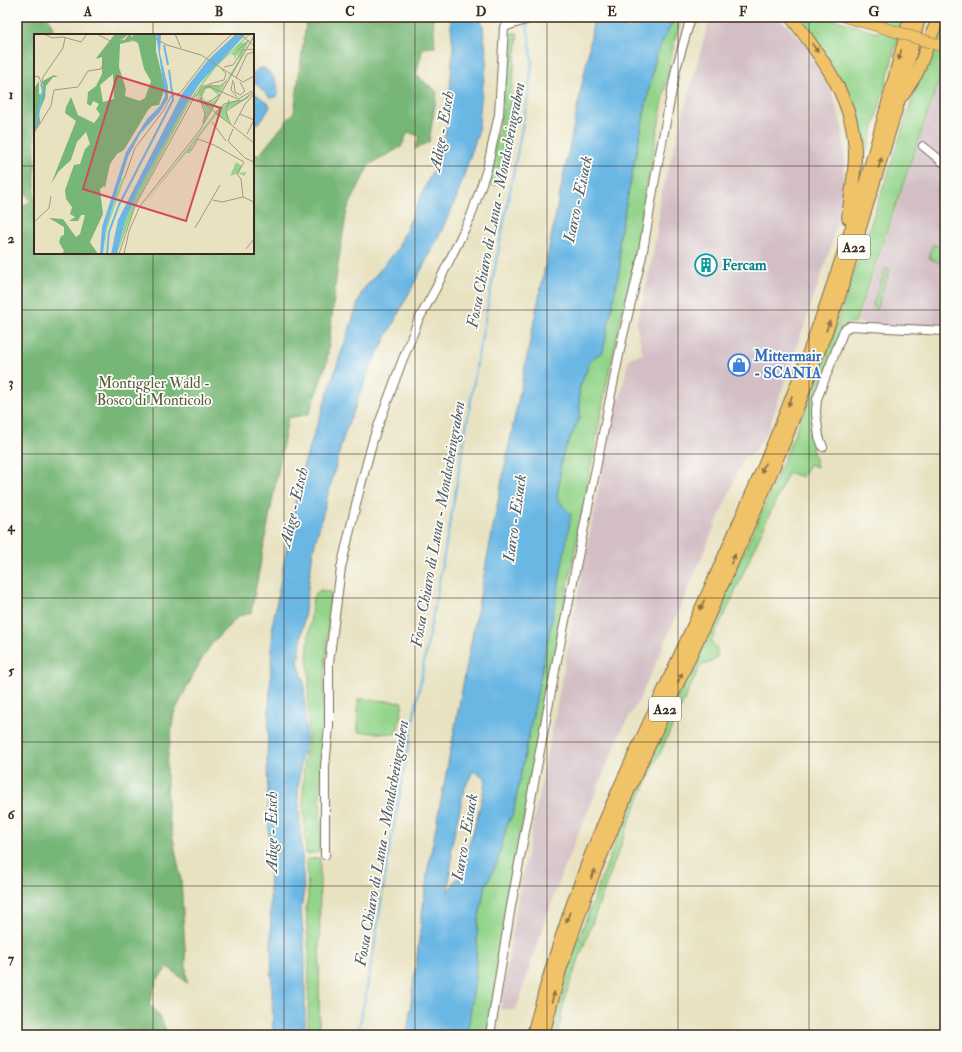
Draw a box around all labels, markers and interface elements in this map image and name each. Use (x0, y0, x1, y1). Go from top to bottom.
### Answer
text: A (83, 4, 93, 20)
text: B (215, 4, 223, 20)
text: C (345, 4, 355, 20)
text: D (476, 4, 487, 20)
text: E (607, 4, 617, 20)
text: F (739, 4, 748, 20)
text: G (869, 4, 880, 20)
inset map (34, 34, 254, 254)
one-way arrow (811, 43, 819, 53)
one-way arrow (897, 49, 903, 61)
water label: Fossa Chiaro di Luna - Mondscheingraben (462, 81, 530, 331)
text: 1 (9, 87, 14, 103)
water label: Adige - Etsch (425, 89, 459, 175)
water label: Isarco - Eisack (559, 154, 597, 245)
one-way arrow (877, 156, 883, 168)
text: 2 (8, 231, 15, 247)
road number: A22 (838, 235, 870, 259)
building icon: Fercam (693, 252, 719, 278)
place label: Fercam (722, 256, 767, 275)
one-way arrow (825, 320, 831, 332)
place label: Mittermair - SCANIA (753, 347, 822, 383)
shop icon: Mittermair - SCANIA (726, 352, 752, 378)
park label: Montiggler Wald - Bosco di Monticolo (96, 374, 212, 410)
text: 3 (9, 375, 14, 391)
one-way arrow (786, 395, 792, 407)
water label: Fossa Chiaro di Luna - Mondscheingraben (406, 399, 470, 650)
one-way arrow (760, 463, 766, 474)
water label: Adige - Etsch (275, 465, 313, 551)
water label: Isarco - Eisack (499, 473, 531, 564)
text: 4 (6, 519, 15, 535)
one-way arrow (730, 554, 736, 565)
one-way arrow (699, 600, 705, 612)
text: 5 (8, 663, 14, 679)
one-way arrow (677, 672, 683, 684)
road number: A22 (649, 697, 681, 721)
water label: Fossa Chiaro di Luna - Mondscheingraben (350, 718, 414, 969)
water label: Adige - Etsch (262, 791, 282, 875)
water label: Isarco - Eisack (447, 792, 483, 883)
text: 6 (8, 807, 16, 823)
one-way arrow (591, 867, 597, 879)
one-way arrow (565, 912, 571, 924)
text: 7 (8, 951, 15, 967)
one-way arrow (550, 991, 556, 1003)

